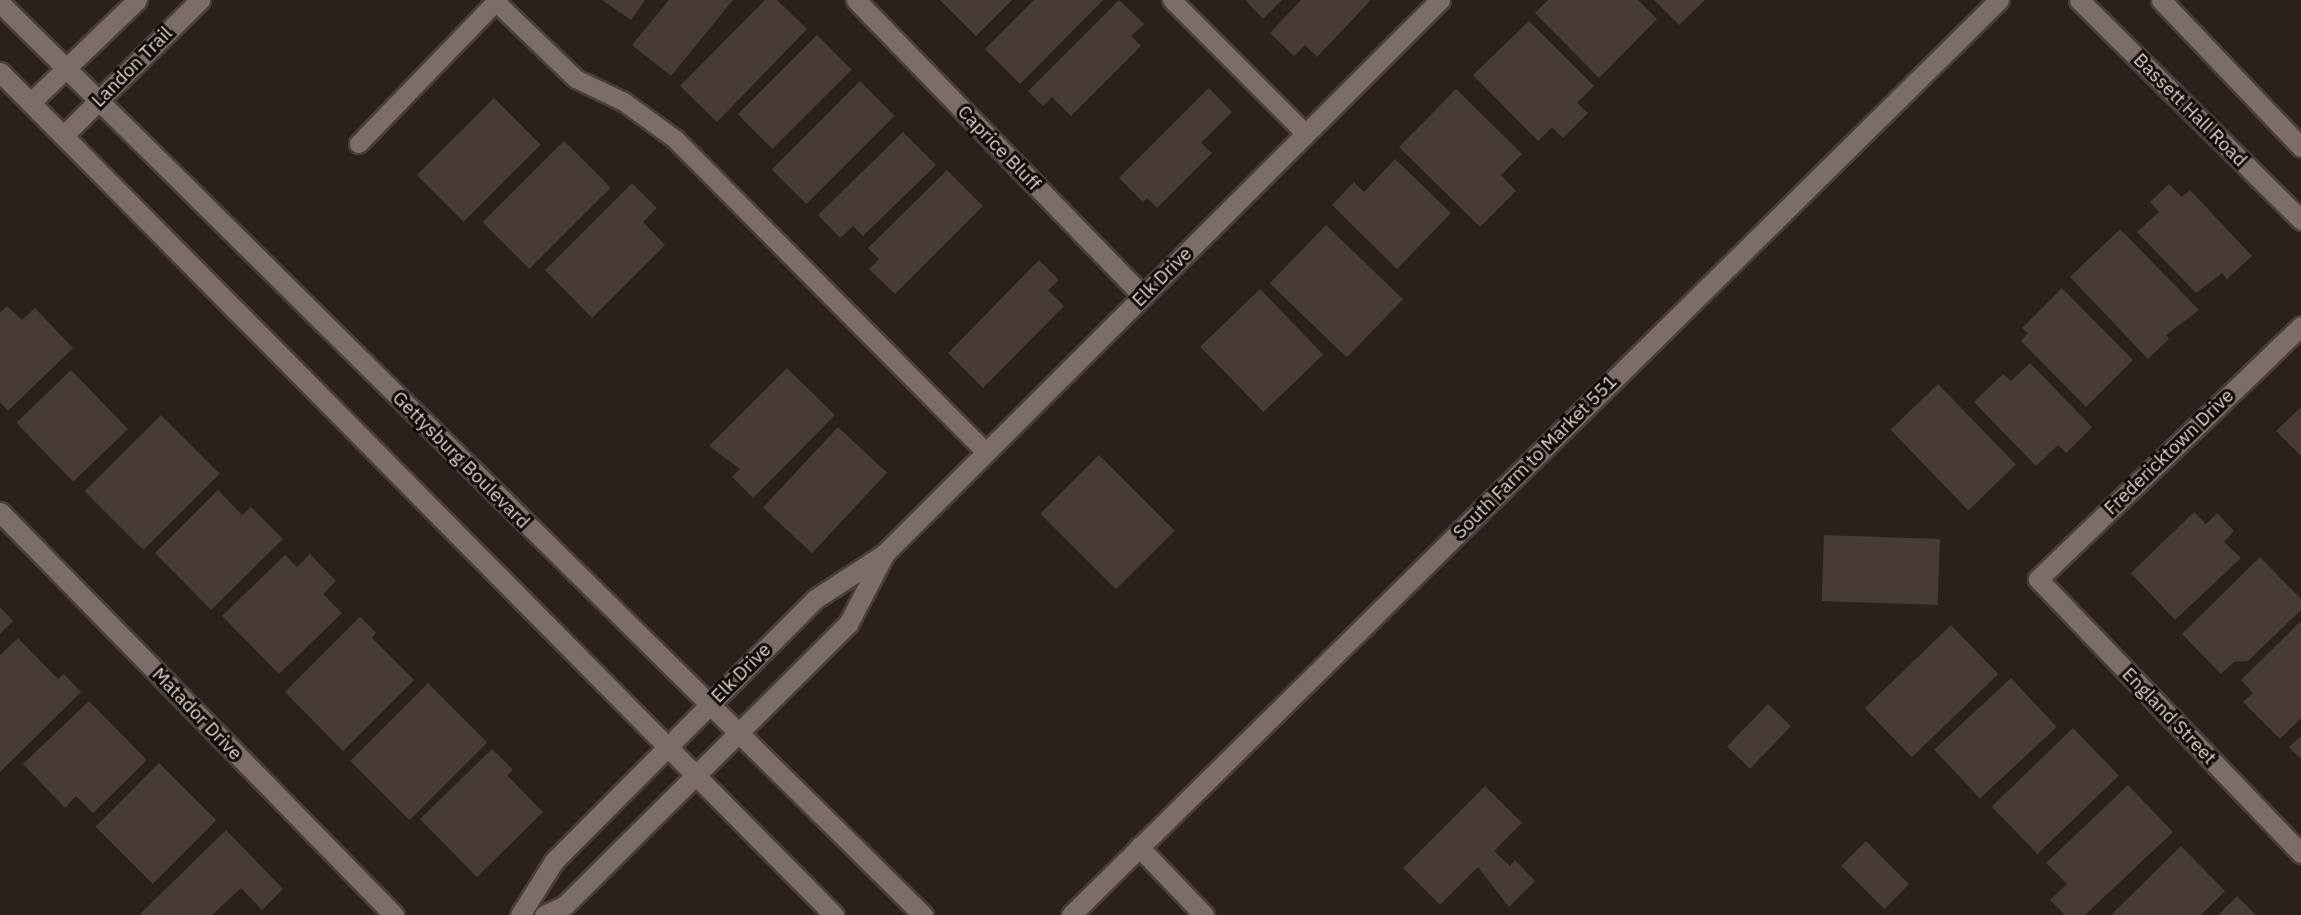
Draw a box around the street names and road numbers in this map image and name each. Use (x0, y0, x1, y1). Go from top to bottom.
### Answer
street label: Landon Trail (87, 22, 177, 112)
street label: Bassett Hall Road (2129, 49, 2251, 171)
street label: Caprice Bluff (953, 101, 1045, 195)
street label: Elk Drive (1127, 242, 1197, 312)
street label: South Farm to Market 551 (1448, 370, 1622, 544)
street label: Fredericktown Drive (2100, 384, 2238, 520)
street label: Gettysburg Boulevard (388, 387, 534, 533)
street label: Elk Drive (706, 638, 776, 708)
street label: Matador Drive (147, 663, 247, 765)
street label: England Street (2117, 663, 2221, 769)

